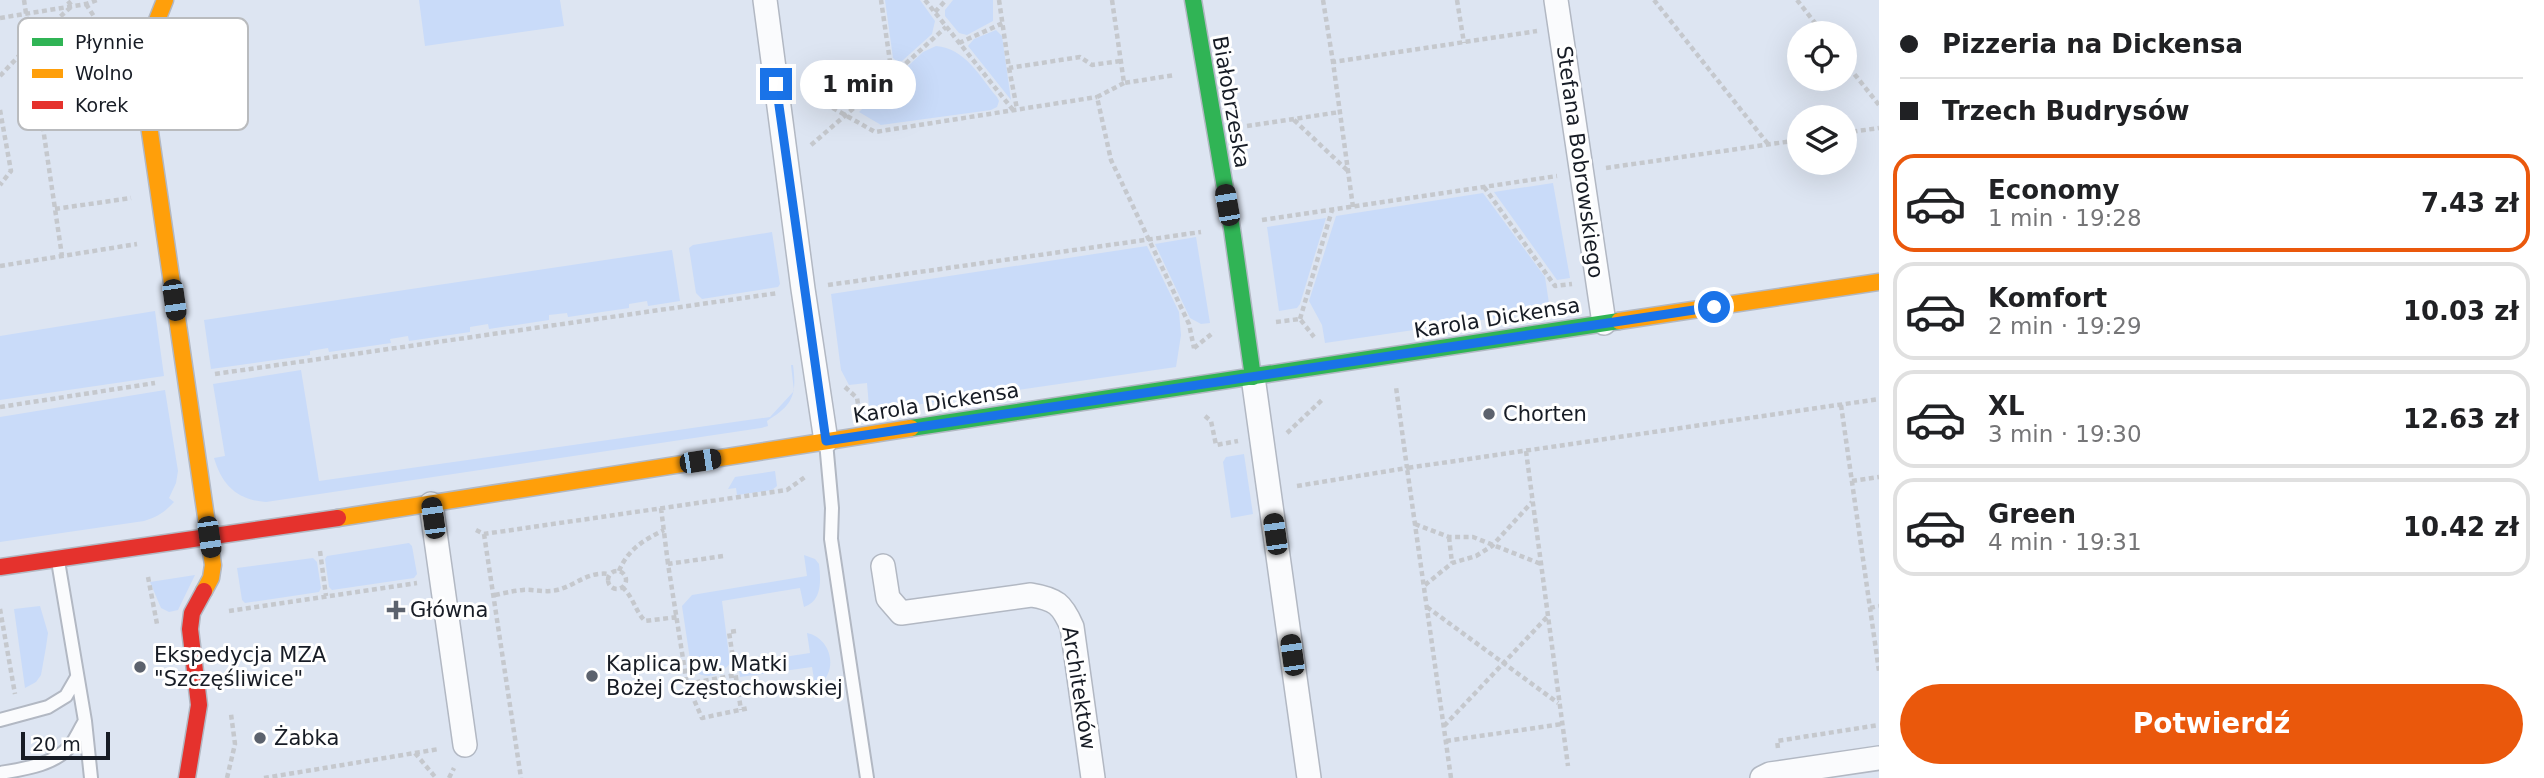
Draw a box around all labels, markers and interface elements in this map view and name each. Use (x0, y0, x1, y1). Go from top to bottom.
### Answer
legend (18, 18, 248, 130)
map controls (1787, 21, 1857, 175)
button: locate (1787, 21, 1857, 91)
text: Pizzeria na Dickensa (1942, 29, 2243, 59)
text: Płynnie (75, 31, 144, 53)
street label: Białobrzeska (1208, 34, 1254, 170)
street label: Stefana Bobrowskiego (1552, 44, 1608, 280)
callout: 1 min (800, 60, 916, 108)
text: Wolno (75, 62, 133, 84)
route end (760, 68, 792, 100)
text: 1 min (822, 71, 894, 97)
text: Korek (75, 94, 128, 116)
text: Trzech Budrysów (1942, 96, 2190, 126)
button: layers (1787, 105, 1857, 175)
icon: car (1904, 172, 1967, 235)
text: Economy (1988, 175, 2119, 205)
car (1214, 182, 1241, 228)
text: 7.43 zł (2421, 188, 2519, 218)
text: 1 min · 19:28 (1988, 205, 2142, 231)
car (161, 278, 188, 322)
icon: car (1904, 280, 1967, 343)
text: Komfort (1988, 283, 2107, 313)
route start (1698, 291, 1730, 323)
street label: Karola Dickensa (1412, 293, 1582, 343)
text: 10.03 zł (2403, 296, 2519, 326)
text: 2 min · 19:29 (1988, 313, 2142, 339)
street label: Karola Dickensa (851, 378, 1021, 428)
icon: car (1904, 388, 1967, 451)
text: XL (1988, 391, 2025, 421)
place label: Chorten (1503, 402, 1587, 426)
text: 12.63 zł (2403, 404, 2519, 434)
marker: Chorten (1481, 406, 1497, 422)
text: 3 min · 19:30 (1988, 421, 2142, 447)
car (678, 447, 723, 475)
car (420, 496, 447, 540)
icon: car (1904, 496, 1967, 559)
text: Green (1988, 499, 2076, 529)
car (1262, 512, 1289, 556)
text: 10.42 zł (2403, 512, 2519, 542)
car (196, 515, 223, 559)
text: 4 min · 19:31 (1988, 529, 2142, 555)
place label: Główna (410, 598, 488, 622)
marker: Główna (388, 602, 404, 618)
street label: Architektów (1057, 624, 1101, 752)
car (1279, 633, 1306, 677)
place label: Ekspedycja MZA "Szczęśliwice" (154, 643, 327, 691)
place label: Kaplica pw. Matki Bożej Częstochowskiej (606, 652, 843, 700)
marker: Ekspedycja MZA "Szczęśliwice" (132, 659, 148, 675)
marker: Kaplica pw. Matki Bożej Częstochowskiej (584, 668, 600, 684)
button: Potwierdź (1900, 684, 2523, 764)
place label: Żabka (274, 725, 339, 750)
scale bar (21, 729, 110, 761)
marker: Żabka (252, 730, 268, 746)
text: 20 m (32, 733, 81, 755)

